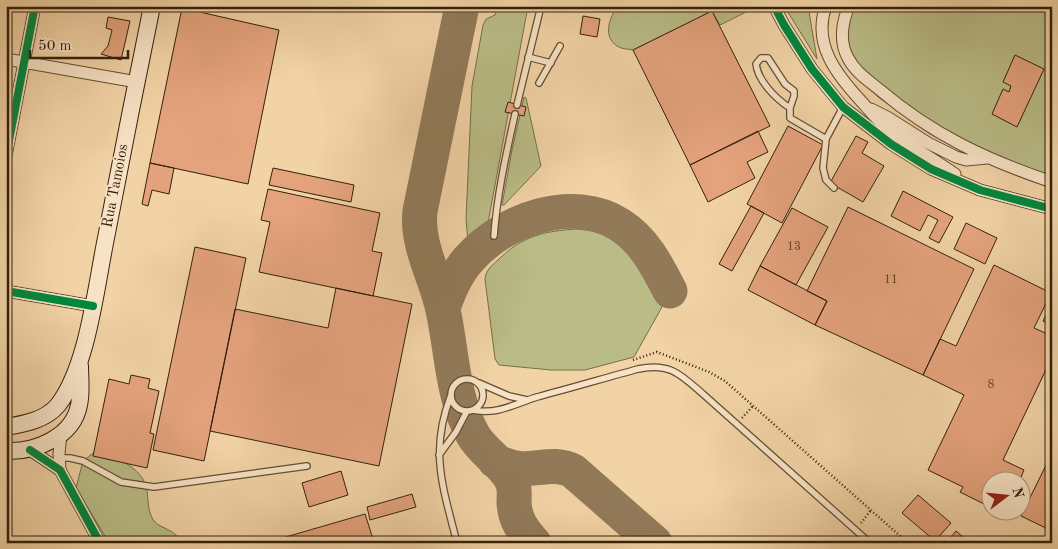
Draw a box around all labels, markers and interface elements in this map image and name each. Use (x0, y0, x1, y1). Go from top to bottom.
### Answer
scale bar (30, 28, 128, 60)
text: 50 m (38, 39, 72, 54)
street label: Rua Tamoios (101, 143, 131, 229)
house number: 13 (787, 241, 801, 253)
house number: 11 (884, 274, 898, 286)
house number: 8 (988, 379, 995, 391)
north arrow (980, 472, 1030, 522)
text: N (1009, 486, 1026, 500)

